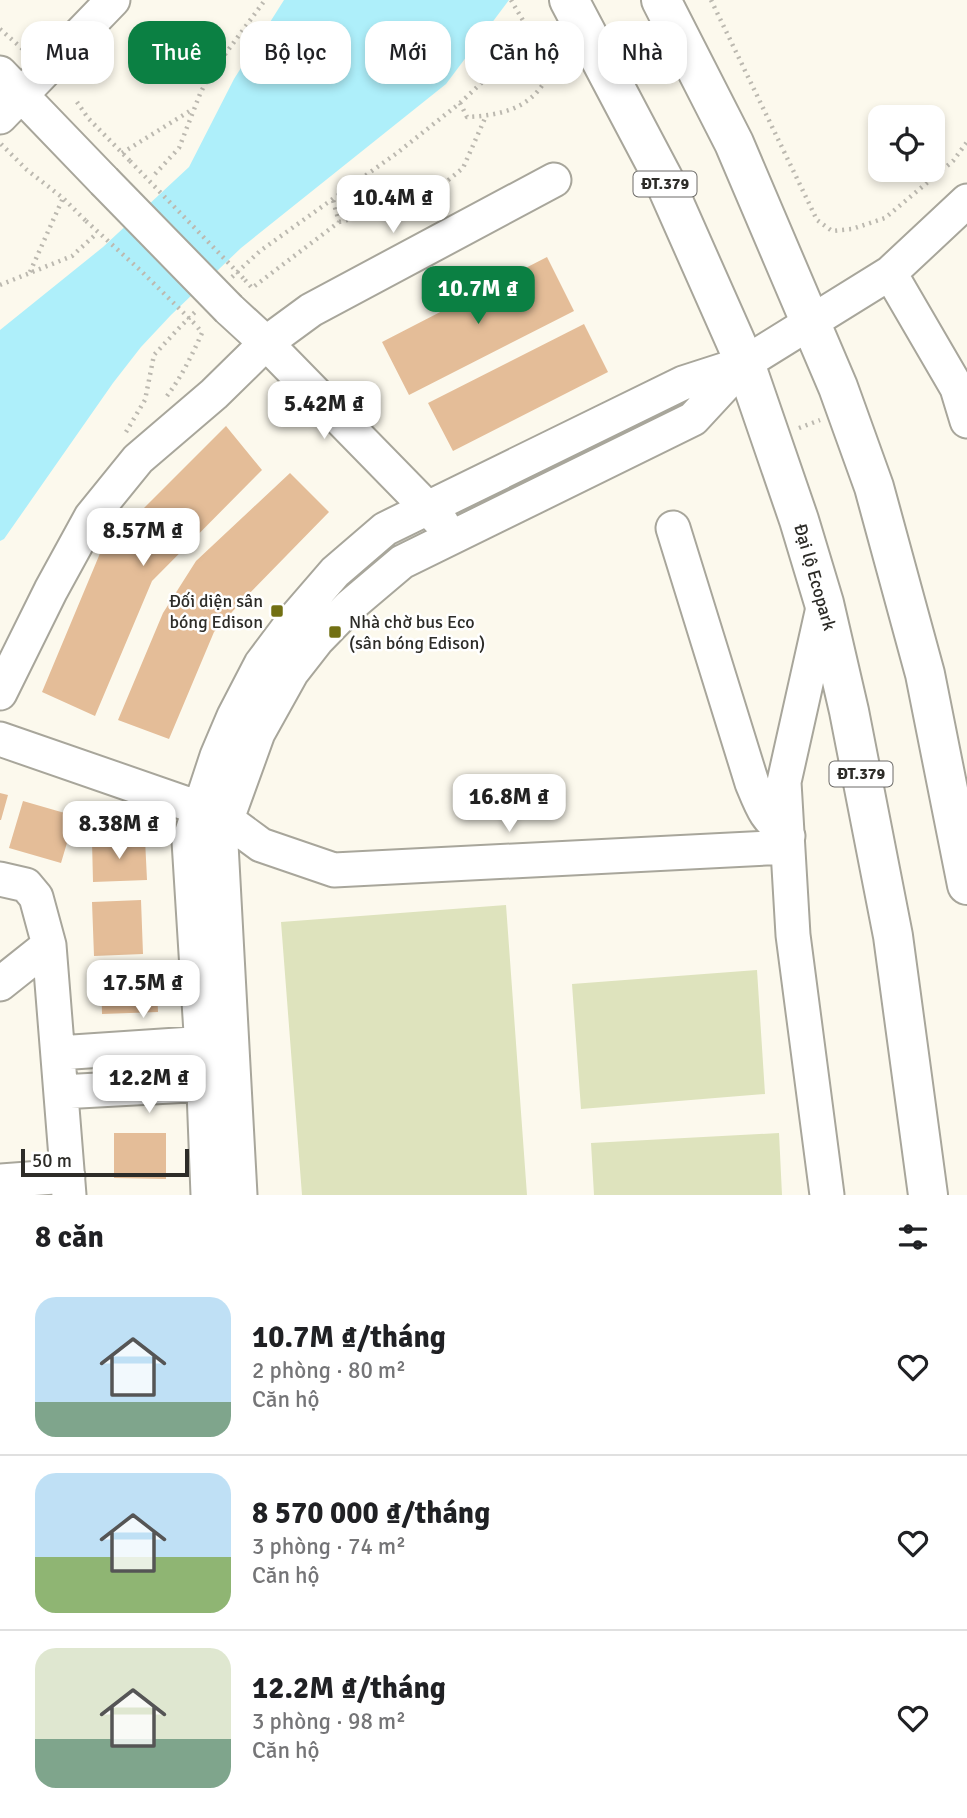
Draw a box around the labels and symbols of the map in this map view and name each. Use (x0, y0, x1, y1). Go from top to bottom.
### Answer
road number: ĐT.379 (634, 172, 696, 196)
pin: 10.4M ₫ (328, 176, 458, 235)
pin: 10.7M ₫ (413, 266, 543, 326)
pin: 5.42M ₫ (259, 382, 389, 441)
pin: 8.57M ₫ (78, 508, 208, 568)
street label: Đại lộ Ecopark (789, 521, 841, 633)
place label: Đối diện sân bóng Edison (169, 590, 263, 633)
marker: Đối diện sân bóng Edison (269, 603, 285, 619)
place label: Nhà chờ bus Eco (sân bóng Edison) (349, 611, 485, 654)
marker: Nhà chờ bus Eco (sân bóng Edison) (327, 624, 343, 640)
road number: ĐT.379 (830, 762, 892, 786)
pin: 16.8M ₫ (444, 774, 574, 834)
pin: 8.38M ₫ (54, 802, 184, 861)
pin: 17.5M ₫ (78, 960, 208, 1020)
pin: 12.2M ₫ (84, 1056, 214, 1115)
scale bar (21, 1146, 189, 1178)

